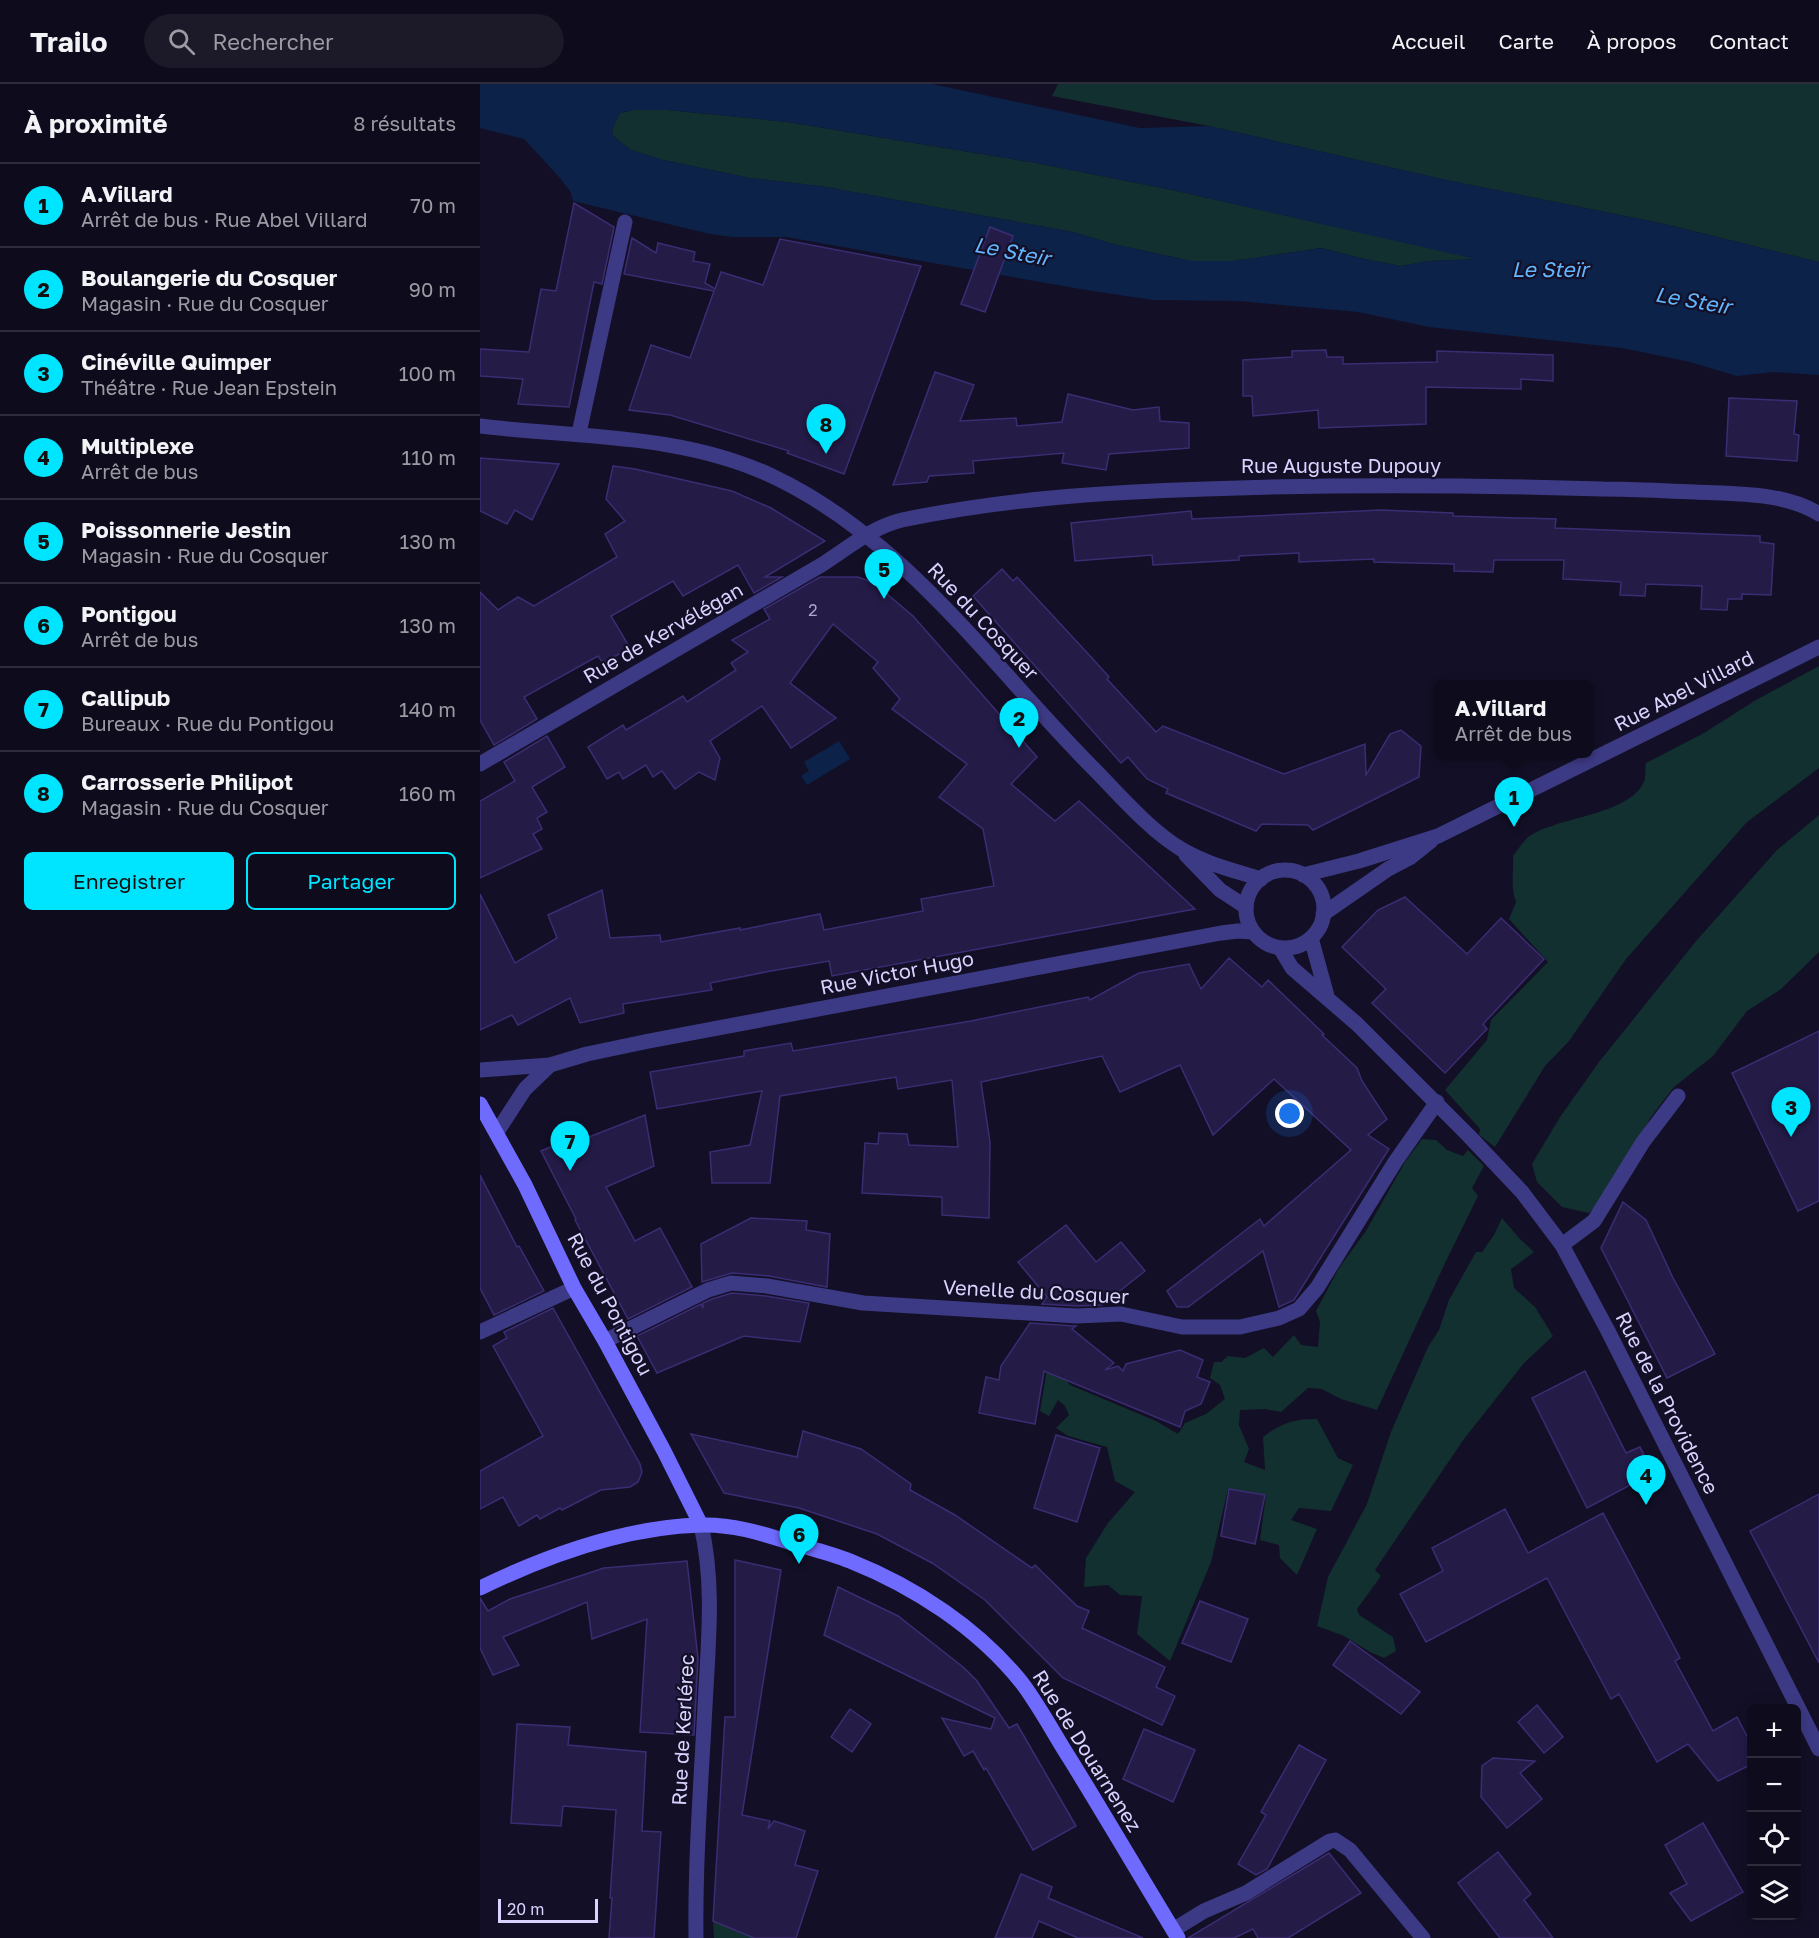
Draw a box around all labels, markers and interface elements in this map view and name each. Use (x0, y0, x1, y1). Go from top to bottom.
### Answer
search box (144, 14, 564, 68)
text: Trailo (30, 25, 108, 58)
icon: search (165, 25, 198, 58)
text: Rechercher (213, 28, 334, 55)
text: Accueil (1392, 28, 1465, 54)
text: Carte (1498, 28, 1554, 54)
text: À propos (1587, 28, 1676, 54)
text: Contact (1709, 28, 1789, 54)
text: À proximité (24, 108, 168, 139)
text: 8 résultats (353, 111, 456, 135)
text: A.Villard (81, 180, 173, 207)
text: 1 (38, 193, 49, 217)
text: 70 m (410, 193, 456, 217)
text: Arrêt de bus · Rue Abel Villard (81, 207, 368, 231)
water label: Le Steir (972, 231, 1055, 272)
water label: Le Steïr (1512, 256, 1591, 282)
text: Boulangerie du Cosquer (81, 264, 337, 291)
text: 2 (37, 277, 50, 301)
text: 90 m (409, 277, 456, 301)
water label: Le Steir (1653, 281, 1736, 320)
text: Magasin · Rue du Cosquer (81, 291, 329, 315)
text: Cinéville Quimper (81, 348, 271, 375)
text: 3 (37, 361, 50, 385)
text: 100 m (399, 361, 456, 385)
text: Théâtre · Rue Jean Epstein (81, 375, 337, 399)
pin: 8 (806, 404, 846, 454)
text: Multiplexe (81, 432, 194, 459)
text: 4 (37, 445, 50, 469)
text: 110 m (402, 445, 456, 469)
street label: Rue Auguste Dupouy (1241, 453, 1441, 477)
text: Arrêt de bus (81, 459, 198, 483)
text: Poissonnerie Jestin (81, 516, 291, 543)
text: 5 (37, 529, 50, 553)
text: 130 m (400, 529, 456, 553)
text: Magasin · Rue du Cosquer (81, 543, 329, 567)
pin: 5 (864, 550, 904, 599)
street label: Rue du Cosquer (923, 557, 1044, 684)
street label: Rue de Kervélégan (578, 577, 747, 688)
text: Pontigou (81, 600, 177, 627)
house number: 2 (808, 600, 818, 620)
text: 6 (37, 613, 50, 637)
text: 130 m (400, 613, 456, 637)
text: Arrêt de bus (81, 627, 198, 651)
street label: Rue Abel Villard (1610, 645, 1757, 736)
popup (1434, 680, 1593, 758)
text: Callipub (81, 684, 170, 711)
text: A.Villard (1455, 694, 1546, 721)
text: 7 (38, 697, 49, 721)
text: 140 m (399, 697, 456, 721)
pin: 2 (1000, 698, 1038, 748)
text: Bureaux · Rue du Pontigou (81, 711, 334, 735)
text: Arrêt de bus (1455, 721, 1572, 745)
text: Carrosserie Philipot (81, 768, 293, 795)
pin: 1 (1494, 778, 1534, 827)
text: 8 (37, 781, 50, 805)
text: 160 m (399, 781, 456, 805)
text: Magasin · Rue du Cosquer (81, 795, 329, 819)
button: Enregistrer (24, 852, 234, 910)
button: Partager (246, 852, 456, 910)
street label: Rue Victor Hugo (818, 945, 976, 999)
pin: 3 (1772, 1088, 1810, 1137)
your location (1275, 1099, 1304, 1128)
pin: 7 (550, 1122, 590, 1171)
street label: Rue du Pontigou (563, 1228, 659, 1379)
street label: Venelle du Cosquer (942, 1274, 1130, 1308)
street label: Rue de la Providence (1612, 1308, 1724, 1498)
pin: 4 (1626, 1456, 1666, 1505)
pin: 6 (780, 1514, 818, 1564)
street label: Rue de Kerlérec (666, 1654, 698, 1806)
street label: Rue de Douarnenez (1028, 1665, 1147, 1836)
map controls (1747, 1704, 1801, 1920)
button: + (1747, 1704, 1801, 1758)
button: − (1747, 1758, 1801, 1812)
button: locate (1747, 1812, 1801, 1866)
button: layers (1747, 1866, 1801, 1920)
scale bar (498, 1896, 598, 1924)
text: 20 m (507, 1899, 544, 1919)

